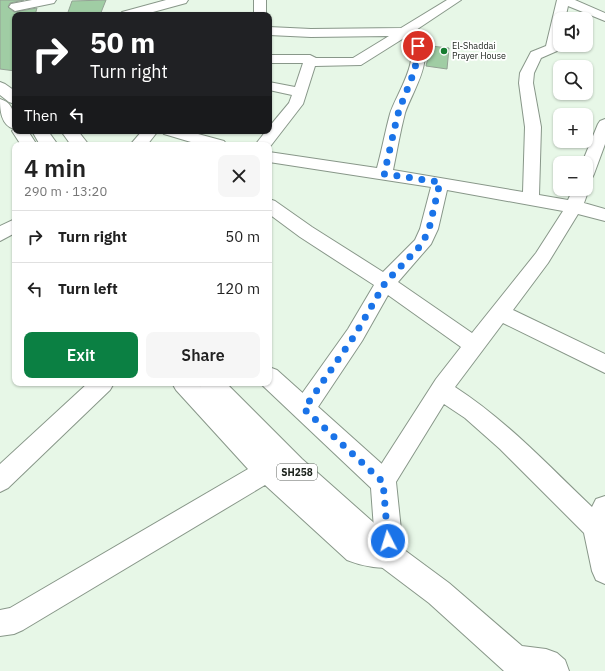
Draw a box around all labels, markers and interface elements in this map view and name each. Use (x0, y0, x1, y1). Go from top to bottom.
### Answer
map controls (553, 12, 593, 196)
button: sound (553, 12, 593, 52)
text: 50 m (90, 24, 155, 61)
icon: right (24, 28, 76, 80)
pin (401, 29, 435, 63)
icon: arrive (407, 35, 429, 57)
place label: El-Shaddai Prayer House (452, 40, 506, 61)
marker: El-Shaddai Prayer House (439, 46, 449, 56)
text: Turn right (90, 60, 168, 83)
button: search (553, 60, 593, 100)
icon: left (66, 104, 88, 126)
text: Then (24, 106, 58, 125)
button: + (553, 108, 593, 148)
text: 4 min (24, 152, 86, 184)
button: close (218, 155, 260, 197)
button: − (553, 156, 593, 196)
text: 290 m · 13:20 (24, 183, 107, 200)
icon: right (24, 226, 46, 248)
text: Turn right (58, 227, 127, 246)
text: 50 m (225, 227, 260, 246)
icon: left (24, 278, 46, 300)
text: Turn left (58, 279, 118, 298)
text: 120 m (216, 279, 260, 298)
button: Exit (24, 332, 138, 378)
button: Share (146, 332, 260, 378)
road number: SH258 (277, 464, 317, 480)
position arrow (367, 520, 409, 562)

